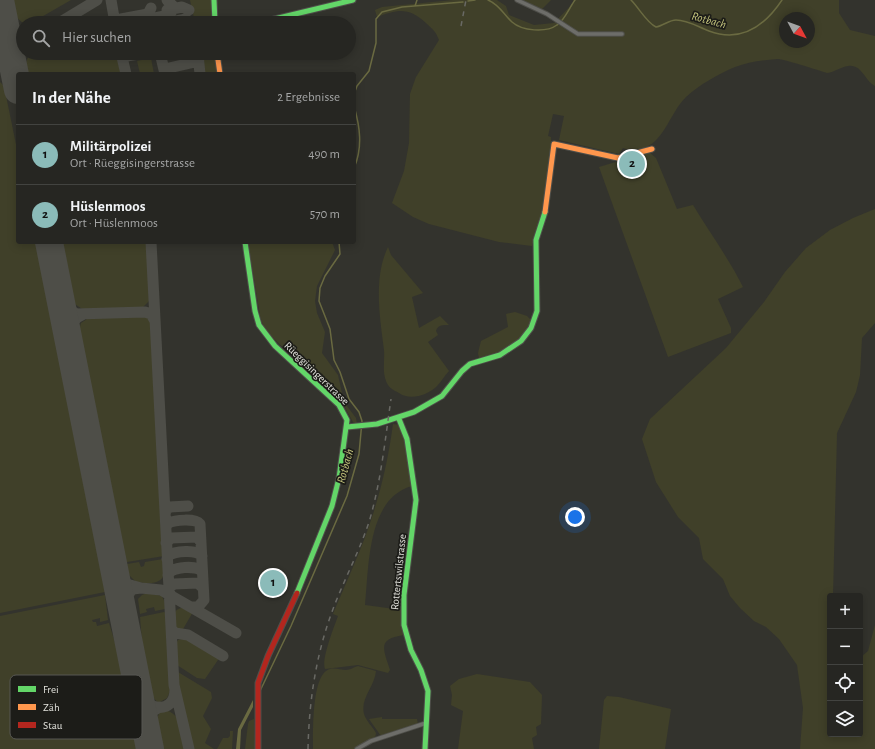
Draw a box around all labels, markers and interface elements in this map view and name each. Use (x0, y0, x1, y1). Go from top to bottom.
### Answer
water label: Rotbach (691, 10, 727, 30)
north arrow (779, 12, 815, 48)
search box (16, 16, 356, 60)
icon: search (30, 27, 52, 49)
text: Hier suchen (62, 30, 132, 45)
text: In der Nähe (32, 89, 111, 106)
text: 2 Ergebnisse (277, 91, 340, 104)
text: Militärpolizei (70, 139, 151, 154)
text: 1 (43, 148, 47, 161)
text: 490 m (308, 148, 340, 161)
pin: 2 (619, 149, 645, 179)
text: Ort · Rüeggisingerstrasse (70, 157, 195, 170)
text: Hüslenmoos (70, 199, 145, 214)
text: 2 (42, 208, 48, 221)
text: 570 m (310, 208, 340, 221)
text: Ort · Hüslenmoos (70, 217, 158, 230)
street label: Rüeggisingerstrasse (282, 340, 351, 407)
water label: Rotbach (335, 448, 355, 484)
your location (565, 507, 585, 527)
street label: Rottertswilstrasse (389, 534, 408, 611)
pin: 1 (260, 568, 286, 598)
map controls (827, 593, 863, 737)
button: + (827, 593, 863, 629)
button: − (827, 629, 863, 665)
button: locate (827, 665, 863, 701)
legend (10, 675, 142, 739)
text: Frei (43, 684, 59, 695)
button: layers (827, 701, 863, 737)
text: Zäh (43, 702, 60, 713)
text: Stau (43, 720, 63, 731)

